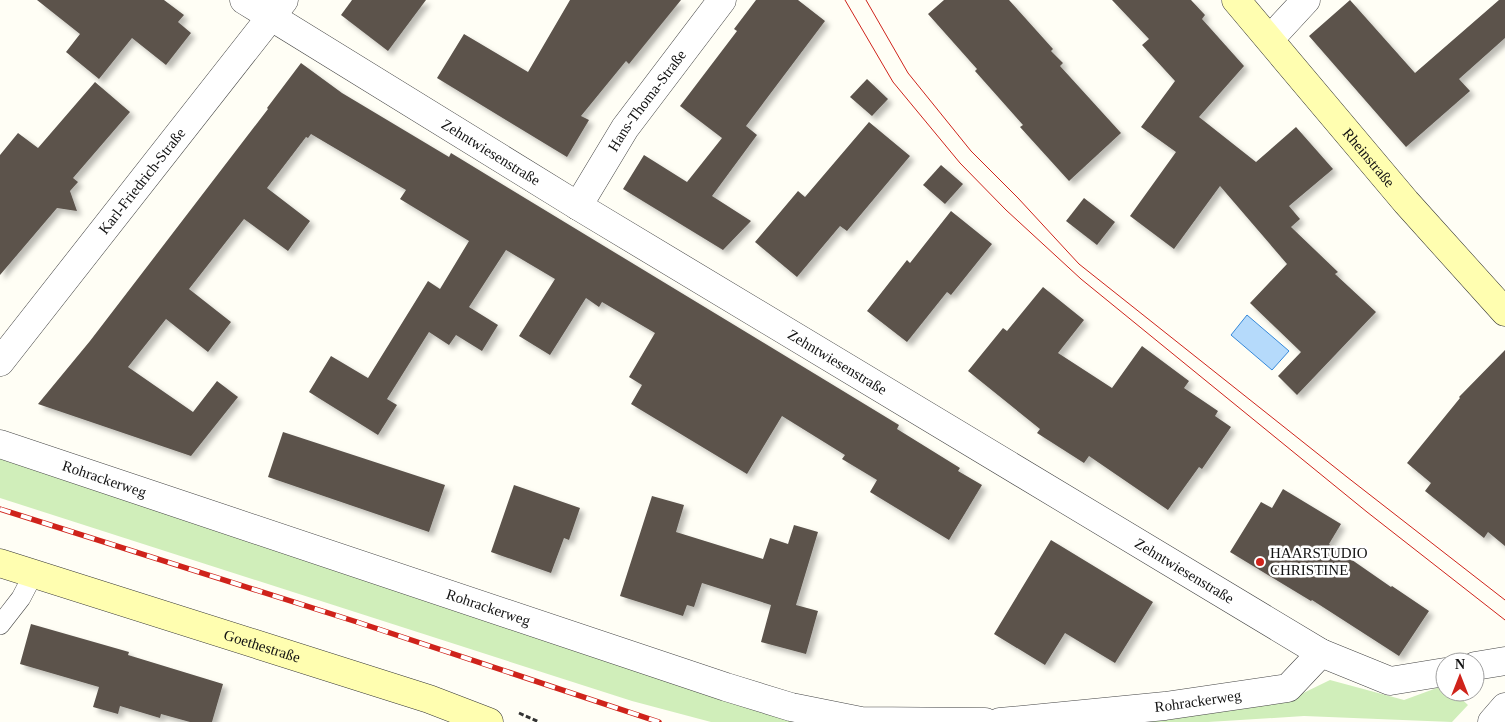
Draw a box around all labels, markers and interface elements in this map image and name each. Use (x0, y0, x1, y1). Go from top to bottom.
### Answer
street label: Hans-Thoma-Straße (605, 47, 689, 154)
street label: Zehntwiesenstraße (439, 116, 543, 189)
street label: Karl-Friedrich-Straße (96, 125, 189, 237)
street label: Rheinstraße (1339, 125, 1398, 190)
street label: Zehntwiesenstraße (785, 326, 890, 398)
street label: Rohrackerweg (60, 457, 149, 501)
street label: Zehntwiesenstraße (1132, 535, 1237, 607)
place label: HAARSTUDIO CHRISTINE (1270, 545, 1368, 578)
marker: HAARSTUDIO CHRISTINE (1254, 556, 1266, 568)
street label: Rohrackerweg (444, 586, 533, 629)
street label: Goethestraße (222, 627, 303, 666)
north arrow (1435, 652, 1485, 702)
text: N (1455, 657, 1465, 672)
street label: Rohrackerweg (1154, 687, 1243, 715)

